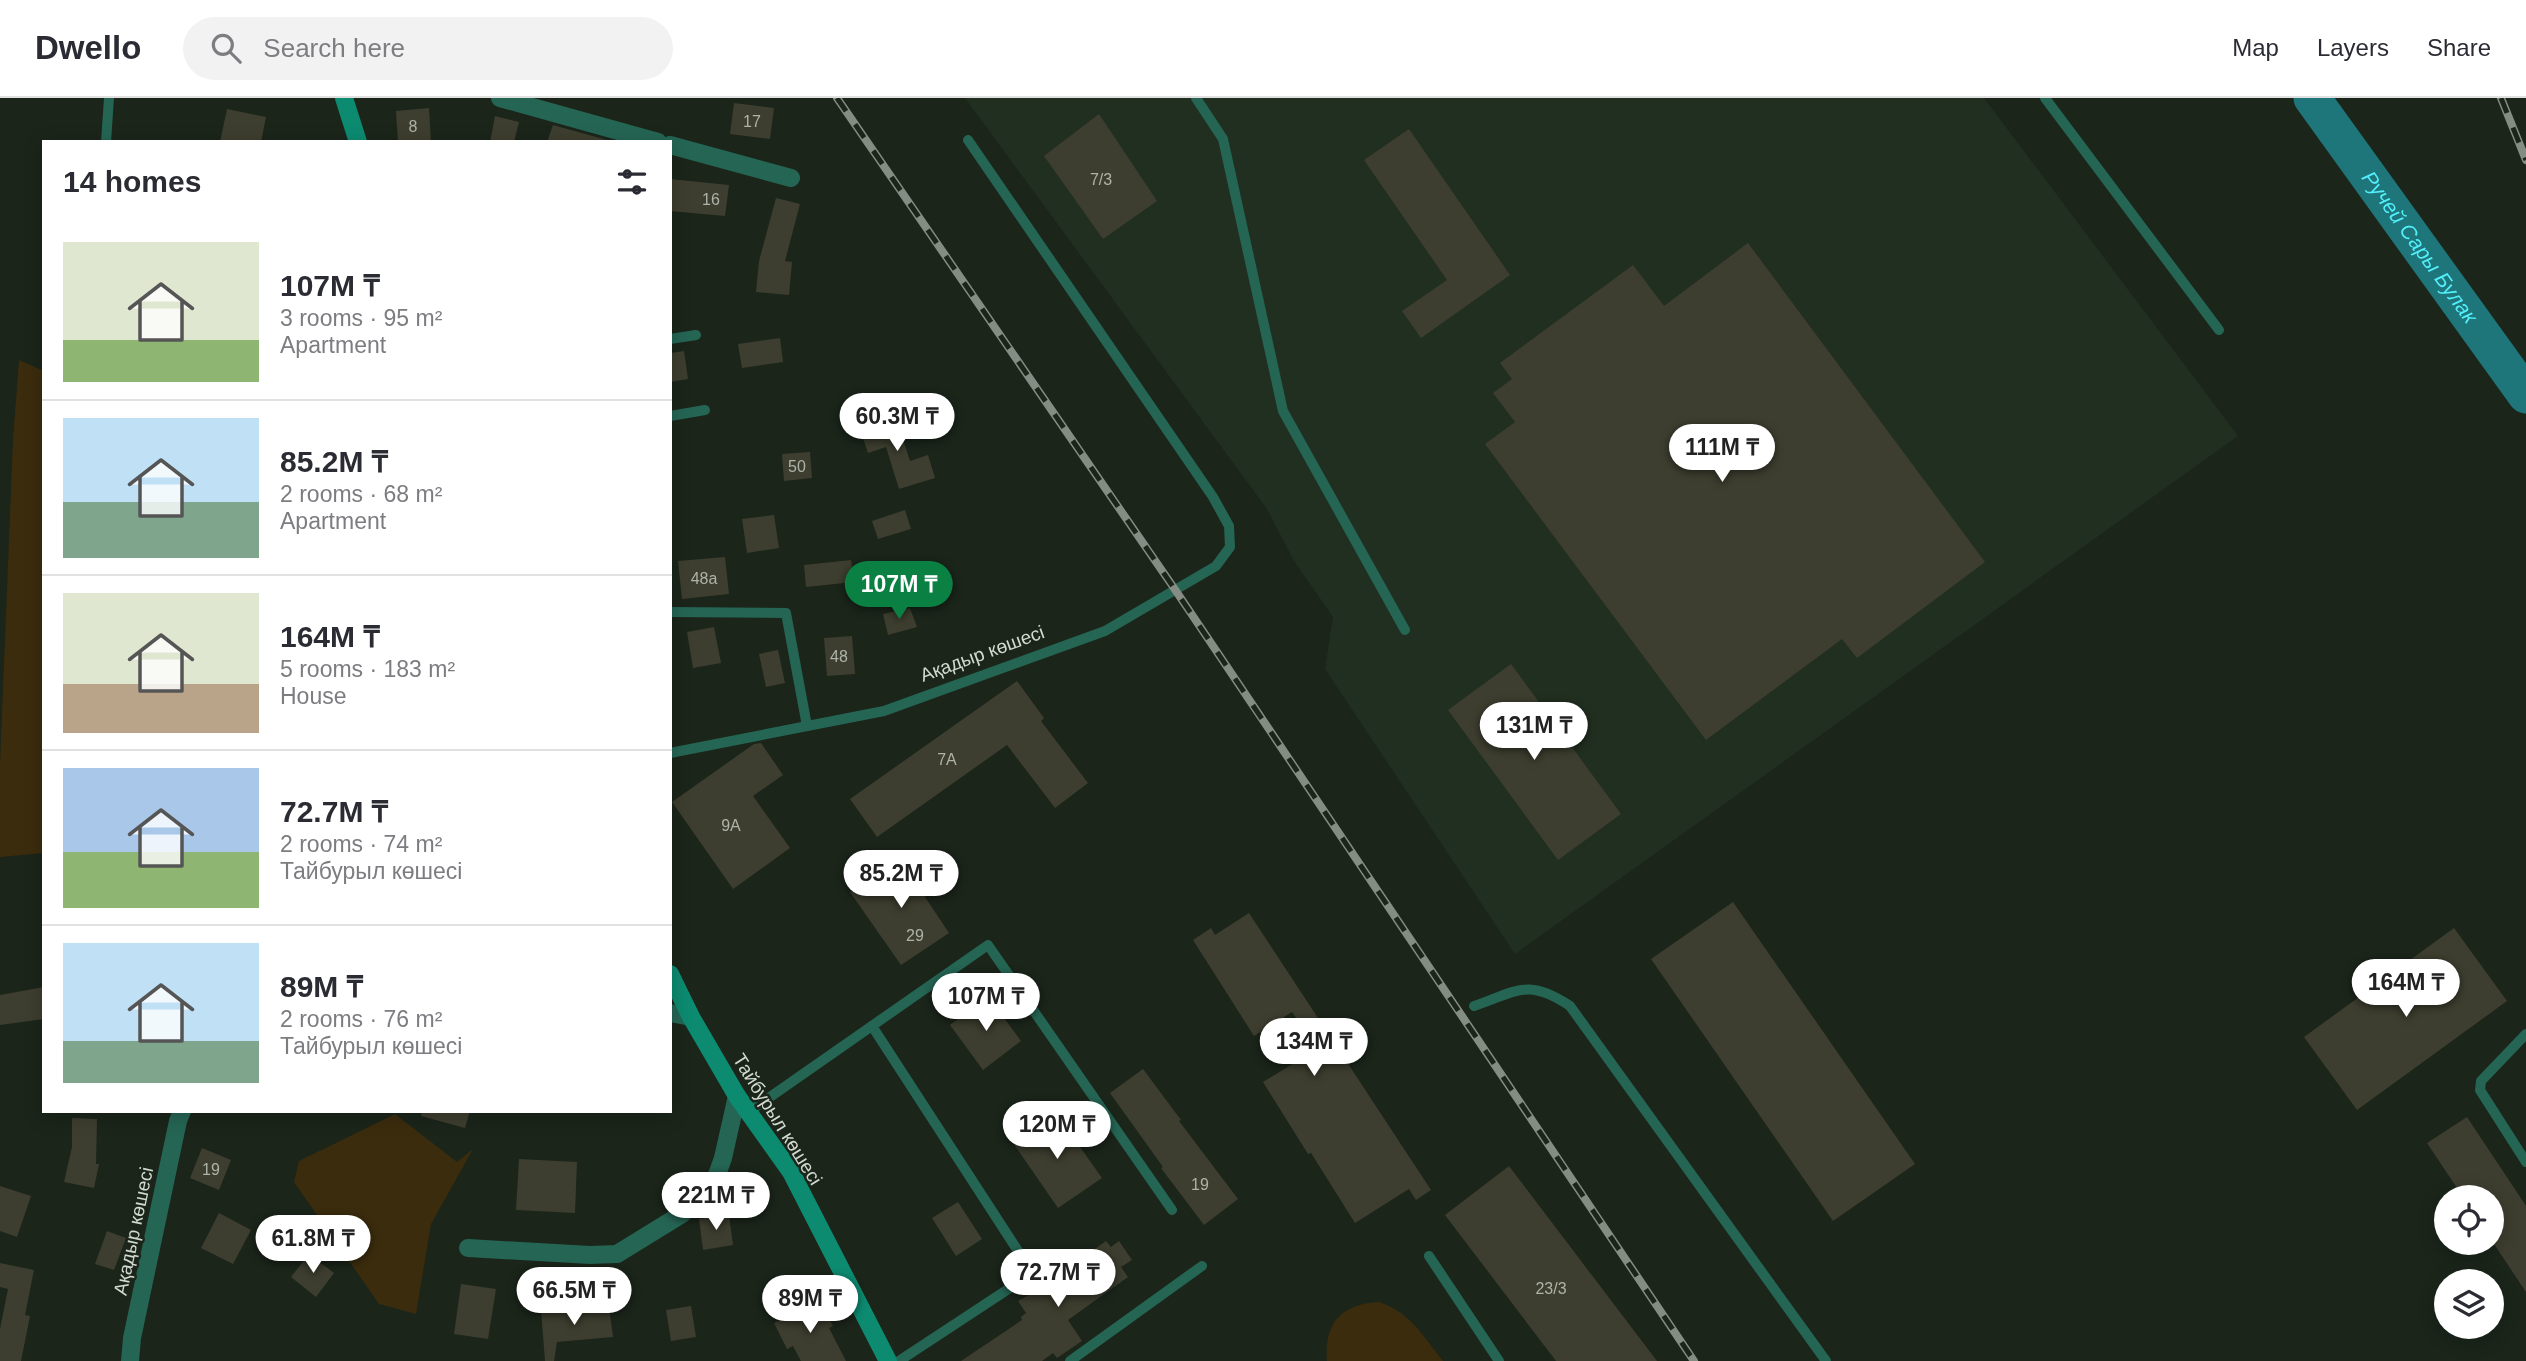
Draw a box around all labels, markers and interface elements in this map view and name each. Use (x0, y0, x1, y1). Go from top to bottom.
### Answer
search box (183, 17, 673, 80)
text: Dwello (35, 29, 141, 66)
icon: search (207, 29, 245, 67)
text: Search here (263, 33, 405, 63)
text: Map (2232, 34, 2279, 61)
text: Layers (2317, 34, 2389, 61)
text: Share (2427, 34, 2491, 61)
house number: 17 (743, 113, 761, 130)
house number: 8 (409, 118, 418, 135)
icon: filters (613, 163, 651, 201)
text: 14 homes (63, 165, 201, 198)
water label: Ручей Сары Булак (2358, 167, 2483, 328)
house number: 7/3 (1090, 171, 1112, 188)
house number: 16 (702, 191, 720, 208)
text: 107M ₸ (280, 269, 380, 302)
icon: home (119, 270, 203, 354)
text: 3 rooms · 95 m² (280, 305, 442, 331)
text: Apartment (280, 332, 386, 358)
pin: 60.3M ₸ (832, 394, 962, 453)
text: 60.3M ₸ (856, 403, 938, 429)
pin: 111M ₸ (1665, 424, 1779, 484)
text: 111M ₸ (1685, 434, 1759, 460)
text: 85.2M ₸ (280, 445, 388, 478)
icon: home (119, 446, 203, 530)
house number: 50 (788, 458, 806, 475)
text: 2 rooms · 68 m² (280, 481, 442, 507)
text: Apartment (280, 508, 386, 534)
pin: 107M ₸ (842, 561, 956, 621)
house number: 48а (691, 570, 717, 587)
text: 107M ₸ (861, 571, 937, 597)
text: 164M ₸ (280, 620, 380, 653)
icon: home (119, 621, 203, 705)
street label: Ақадыр көшесі (917, 621, 1047, 686)
house number: 48 (830, 648, 848, 665)
text: 5 rooms · 183 m² (280, 656, 455, 682)
text: House (280, 683, 346, 709)
pin: 131M ₸ (1477, 702, 1591, 762)
text: 131M ₸ (1496, 712, 1572, 738)
house number: 7А (937, 751, 957, 768)
text: 72.7M ₸ (280, 795, 388, 828)
icon: home (119, 796, 203, 880)
house number: 9А (721, 817, 741, 834)
text: 2 rooms · 74 m² (280, 831, 442, 857)
pin: 85.2M ₸ (836, 850, 966, 910)
text: Тайбурыл көшесі (280, 858, 462, 884)
text: 85.2M ₸ (860, 860, 942, 886)
house number: 29 (906, 927, 924, 944)
pin: 164M ₸ (2349, 960, 2463, 1019)
text: 164M ₸ (2368, 969, 2444, 995)
text: 89M ₸ (280, 970, 363, 1003)
icon: home (119, 971, 203, 1055)
pin: 107M ₸ (929, 974, 1043, 1033)
text: 107M ₸ (948, 983, 1024, 1009)
text: 2 rooms · 76 m² (280, 1006, 442, 1032)
pin: 134M ₸ (1257, 1018, 1371, 1078)
text: 134M ₸ (1276, 1028, 1352, 1054)
text: Тайбурыл көшесі (280, 1033, 462, 1059)
street label: Тайбурыл көшесі (729, 1050, 826, 1189)
pin: 120M ₸ (1000, 1102, 1114, 1161)
text: 120M ₸ (1019, 1111, 1095, 1137)
house number: 19 (202, 1161, 220, 1178)
street label: Ақадыр көшесі (110, 1165, 157, 1297)
pin: 221M ₸ (659, 1172, 773, 1232)
house number: 19 (1191, 1176, 1209, 1193)
text: 221M ₸ (678, 1182, 754, 1208)
map controls (2434, 1185, 2504, 1339)
button: locate (2434, 1185, 2504, 1255)
pin: 61.8M ₸ (248, 1216, 378, 1275)
text: 61.8M ₸ (272, 1225, 354, 1251)
pin: 72.7M ₸ (993, 1250, 1123, 1309)
text: 72.7M ₸ (1017, 1259, 1099, 1285)
pin: 66.5M ₸ (509, 1268, 639, 1327)
button: layers (2434, 1269, 2504, 1339)
pin: 89M ₸ (761, 1276, 859, 1335)
text: 66.5M ₸ (533, 1277, 615, 1303)
house number: 23/3 (1535, 1280, 1567, 1297)
text: 89M ₸ (778, 1285, 842, 1311)

